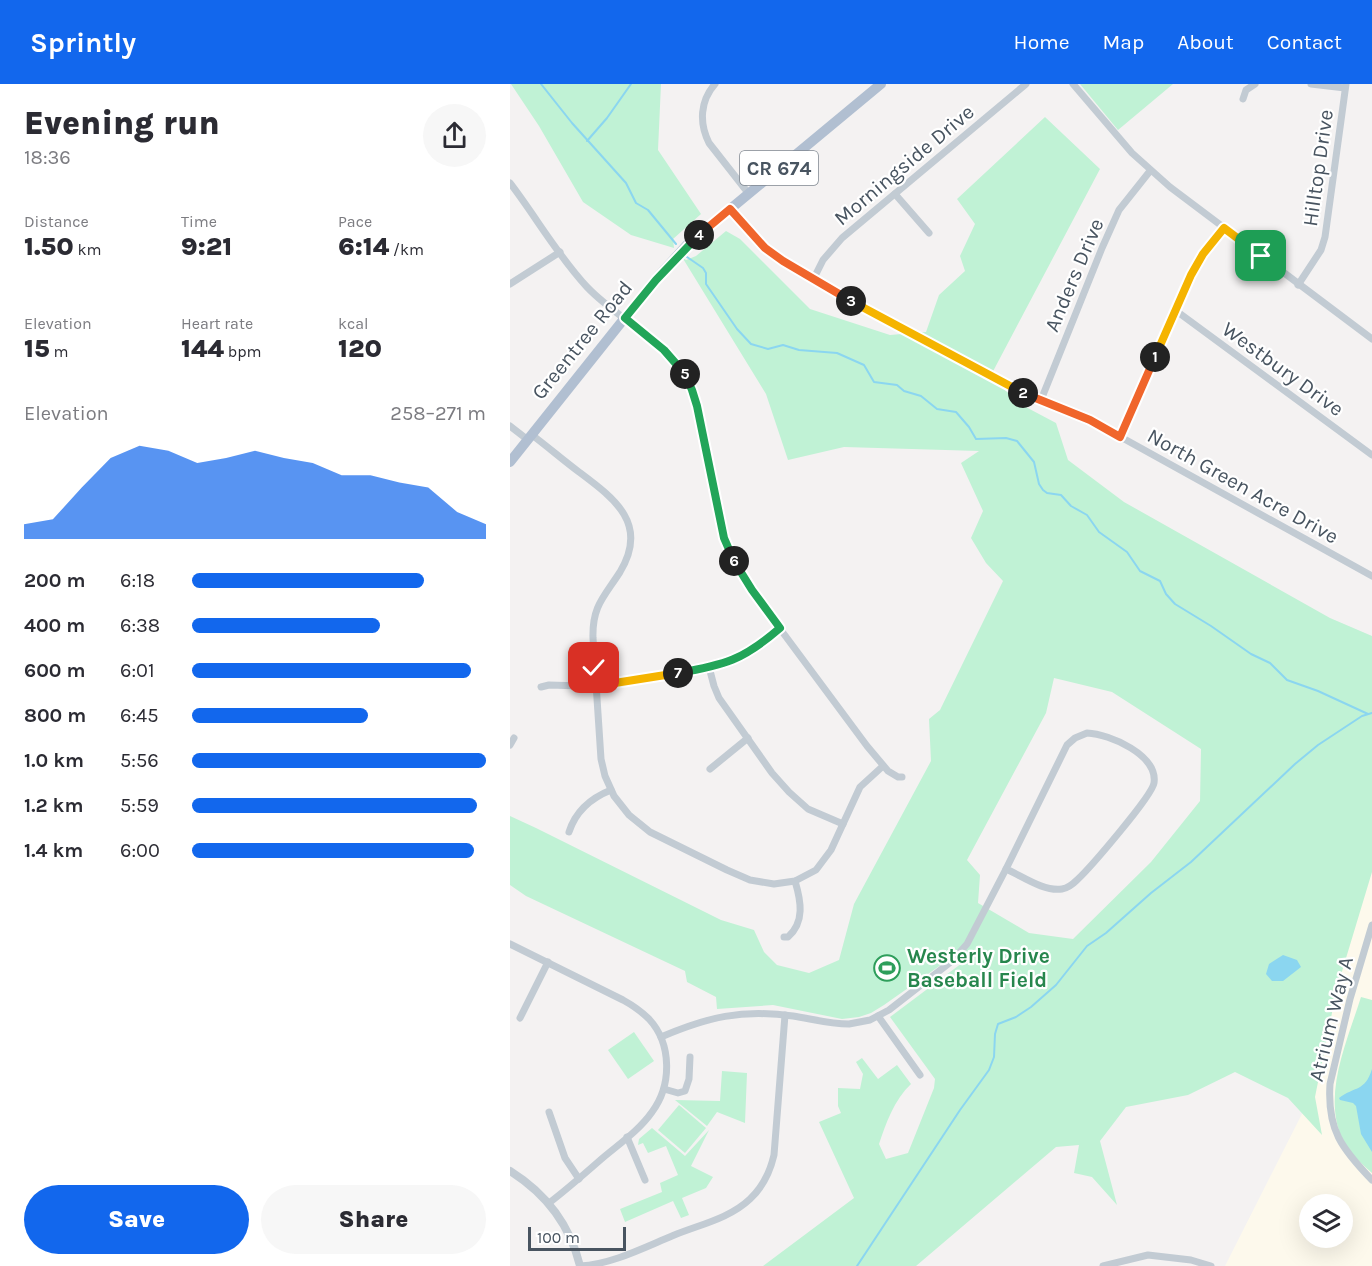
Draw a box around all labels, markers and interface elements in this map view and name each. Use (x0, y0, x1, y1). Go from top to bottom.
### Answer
text: Sprintly (30, 26, 136, 59)
text: Home (1014, 30, 1070, 54)
text: Map (1103, 30, 1144, 54)
text: About (1177, 30, 1234, 54)
text: Contact (1267, 30, 1342, 54)
street label: Morningside Drive (829, 100, 979, 230)
text: Evening run (24, 104, 220, 142)
button: share (423, 104, 486, 167)
street label: Hilltop Drive (1298, 108, 1338, 228)
text: 18:36 (24, 146, 71, 169)
road number: CR 674 (740, 151, 818, 185)
text: Distance (24, 212, 89, 231)
text: Time (181, 212, 217, 231)
text: Pace (338, 212, 372, 231)
street label: Anders Drive (1039, 215, 1109, 335)
pin: 4 (684, 220, 714, 250)
text: 4 (694, 225, 704, 244)
pin (1235, 230, 1286, 281)
text: 1.50 (24, 231, 74, 262)
text: 9:21 (181, 231, 232, 262)
text: 6:14 (338, 231, 389, 262)
icon: arrive (1244, 239, 1277, 272)
text: km (74, 240, 102, 259)
text: /km (389, 240, 424, 259)
street label: Greentree Road (527, 276, 637, 404)
pin: 3 (836, 286, 866, 316)
text: 3 (846, 291, 856, 310)
text: Elevation (24, 314, 92, 333)
text: Heart rate (181, 314, 253, 333)
text: kcal (338, 314, 369, 333)
street label: Westbury Drive (1218, 317, 1348, 421)
text: 15 (24, 333, 50, 364)
text: 144 (181, 333, 224, 364)
text: 120 (338, 333, 382, 364)
text: m (50, 342, 68, 361)
text: bpm (224, 342, 262, 361)
pin: 1 (1140, 342, 1170, 372)
text: 1 (1152, 347, 1158, 366)
pin: 5 (670, 359, 700, 389)
text: 5 (680, 364, 690, 383)
pin: 2 (1008, 378, 1038, 408)
text: 2 (1018, 383, 1028, 402)
text: Elevation (24, 402, 109, 425)
text: 258–271 m (390, 402, 486, 425)
street label: North Green Acre Drive (1143, 423, 1343, 549)
pin: 6 (719, 546, 749, 576)
text: 6 (729, 551, 739, 570)
text: 200 m (24, 569, 85, 592)
text: 6:18 (120, 569, 155, 592)
text: 400 m (24, 614, 85, 637)
text: 6:38 (120, 614, 160, 637)
pin (568, 642, 619, 693)
icon: check (577, 651, 610, 684)
pin: 7 (663, 658, 693, 688)
text: 600 m (24, 659, 85, 682)
text: 6:01 (120, 659, 155, 682)
text: 7 (674, 663, 682, 682)
text: 800 m (24, 704, 86, 727)
text: 6:45 (120, 704, 159, 727)
text: 1.0 km (24, 749, 84, 772)
text: 5:56 (120, 749, 159, 772)
text: 1.2 km (24, 794, 83, 817)
text: 5:59 (120, 794, 159, 817)
text: 1.4 km (24, 839, 83, 862)
text: 6:00 (120, 839, 160, 862)
place label: Westerly Drive Baseball Field (907, 944, 1050, 992)
sports icon: Westerly Drive Baseball Field (872, 953, 902, 983)
street label: Atrium Way A (1304, 954, 1358, 1084)
button: Save (24, 1185, 249, 1254)
button: Share (261, 1185, 486, 1254)
map controls (1299, 1194, 1353, 1248)
button: layers (1299, 1194, 1353, 1248)
scale bar (528, 1224, 626, 1252)
text: 100 m (537, 1228, 580, 1247)

